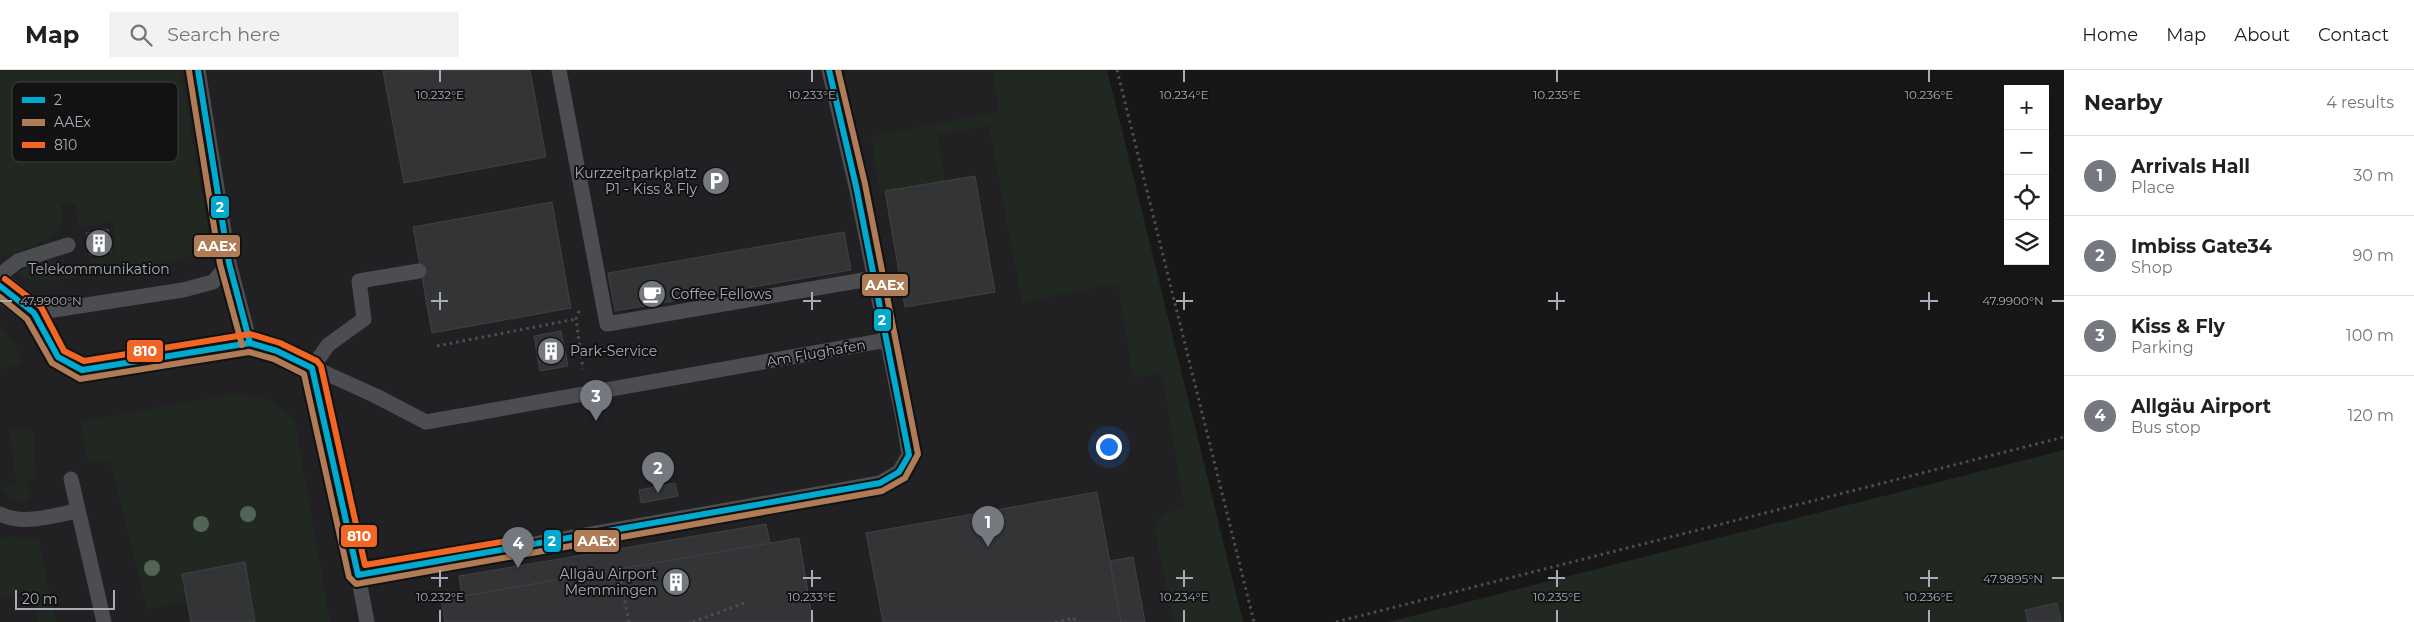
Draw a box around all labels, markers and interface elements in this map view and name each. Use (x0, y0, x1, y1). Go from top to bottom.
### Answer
search box (109, 12, 459, 57)
text: Map (25, 20, 79, 49)
icon: search (127, 21, 155, 49)
text: Search here (167, 23, 280, 46)
text: Home (2082, 24, 2138, 46)
text: Map (2166, 24, 2206, 46)
text: About (2234, 24, 2290, 46)
text: Contact (2318, 24, 2389, 46)
legend (12, 82, 178, 162)
map controls (2004, 85, 2049, 265)
button: + (2004, 85, 2049, 130)
text: 10.232°E (416, 87, 464, 102)
text: 10.233°E (788, 87, 836, 102)
text: 10.234°E (1159, 87, 1209, 102)
text: 10.235°E (1533, 87, 1581, 102)
text: 10.236°E (1905, 87, 1953, 102)
text: Nearby (2084, 90, 2163, 115)
text: 2 (54, 91, 62, 109)
text: 4 results (2326, 93, 2394, 112)
text: AAEx (54, 113, 91, 131)
button: − (2004, 130, 2049, 175)
text: 810 (54, 136, 77, 154)
text: Arrivals Hall (2131, 155, 2250, 178)
place label: Kurzzeitparkplatz P1 - Kiss & Fly (574, 164, 697, 198)
parking icon: Kurzzeitparkplatz P1 - Kiss & Fly (701, 166, 731, 196)
text: 1 (2097, 166, 2103, 185)
text: 30 m (2353, 166, 2394, 185)
button: locate (2004, 175, 2049, 220)
text: Place (2131, 178, 2175, 197)
line badge: 2 (210, 195, 230, 219)
text: 2 (216, 198, 224, 216)
button: layers (2004, 220, 2049, 265)
building icon: Telekommunikation (84, 228, 114, 258)
line badge: AAEx (193, 234, 241, 258)
text: Imbiss Gate34 (2131, 235, 2272, 258)
text: AAEx (196, 237, 237, 255)
text: 2 (2095, 246, 2105, 265)
text: 90 m (2352, 246, 2394, 265)
text: Shop (2131, 258, 2173, 277)
place label: Telekommunikation (28, 260, 170, 278)
line badge: AAEx (861, 273, 909, 297)
text: AAEx (864, 276, 905, 294)
cafe icon: Coffee Fellows (637, 279, 667, 309)
place label: Coffee Fellows (671, 285, 772, 303)
text: 47.9900°N (20, 293, 82, 308)
text: 47.9900°N (1982, 293, 2044, 308)
line badge: 2 (873, 308, 892, 332)
text: 2 (878, 311, 886, 329)
text: Kiss & Fly (2131, 315, 2225, 338)
text: 3 (2095, 326, 2105, 345)
text: 100 m (2346, 326, 2394, 345)
street label: Am Flughafen (765, 335, 867, 371)
building icon: Park-Service (536, 336, 566, 366)
text: Parking (2131, 338, 2194, 357)
line badge: 810 (126, 339, 164, 363)
text: 810 (133, 342, 157, 360)
place label: Park-Service (570, 342, 657, 360)
pin: 3 (580, 380, 612, 421)
text: Allgäu Airport (2131, 395, 2271, 418)
text: 4 (2094, 406, 2106, 425)
text: 120 m (2347, 406, 2394, 425)
text: Bus stop (2131, 418, 2201, 437)
your location (1096, 434, 1122, 460)
pin: 2 (642, 452, 674, 493)
pin: 1 (972, 506, 1004, 547)
line badge: 810 (340, 524, 378, 548)
text: 810 (347, 527, 371, 545)
pin: 4 (502, 527, 534, 568)
line badge: 2 (543, 529, 562, 553)
line badge: AAEx (573, 529, 620, 553)
text: 2 (548, 532, 556, 550)
text: AAEx (576, 532, 617, 550)
place label: Allgäu Airport Memmingen (559, 565, 657, 599)
building icon: Allgäu Airport Memmingen (661, 567, 691, 597)
text: 47.9895°N (1983, 571, 2043, 586)
scale bar (15, 587, 115, 610)
text: 10.232°E (416, 589, 464, 604)
text: 10.233°E (788, 589, 836, 604)
text: 10.234°E (1159, 589, 1209, 604)
text: 10.235°E (1533, 589, 1581, 604)
text: 10.236°E (1905, 589, 1953, 604)
text: 20 m (22, 590, 58, 608)

